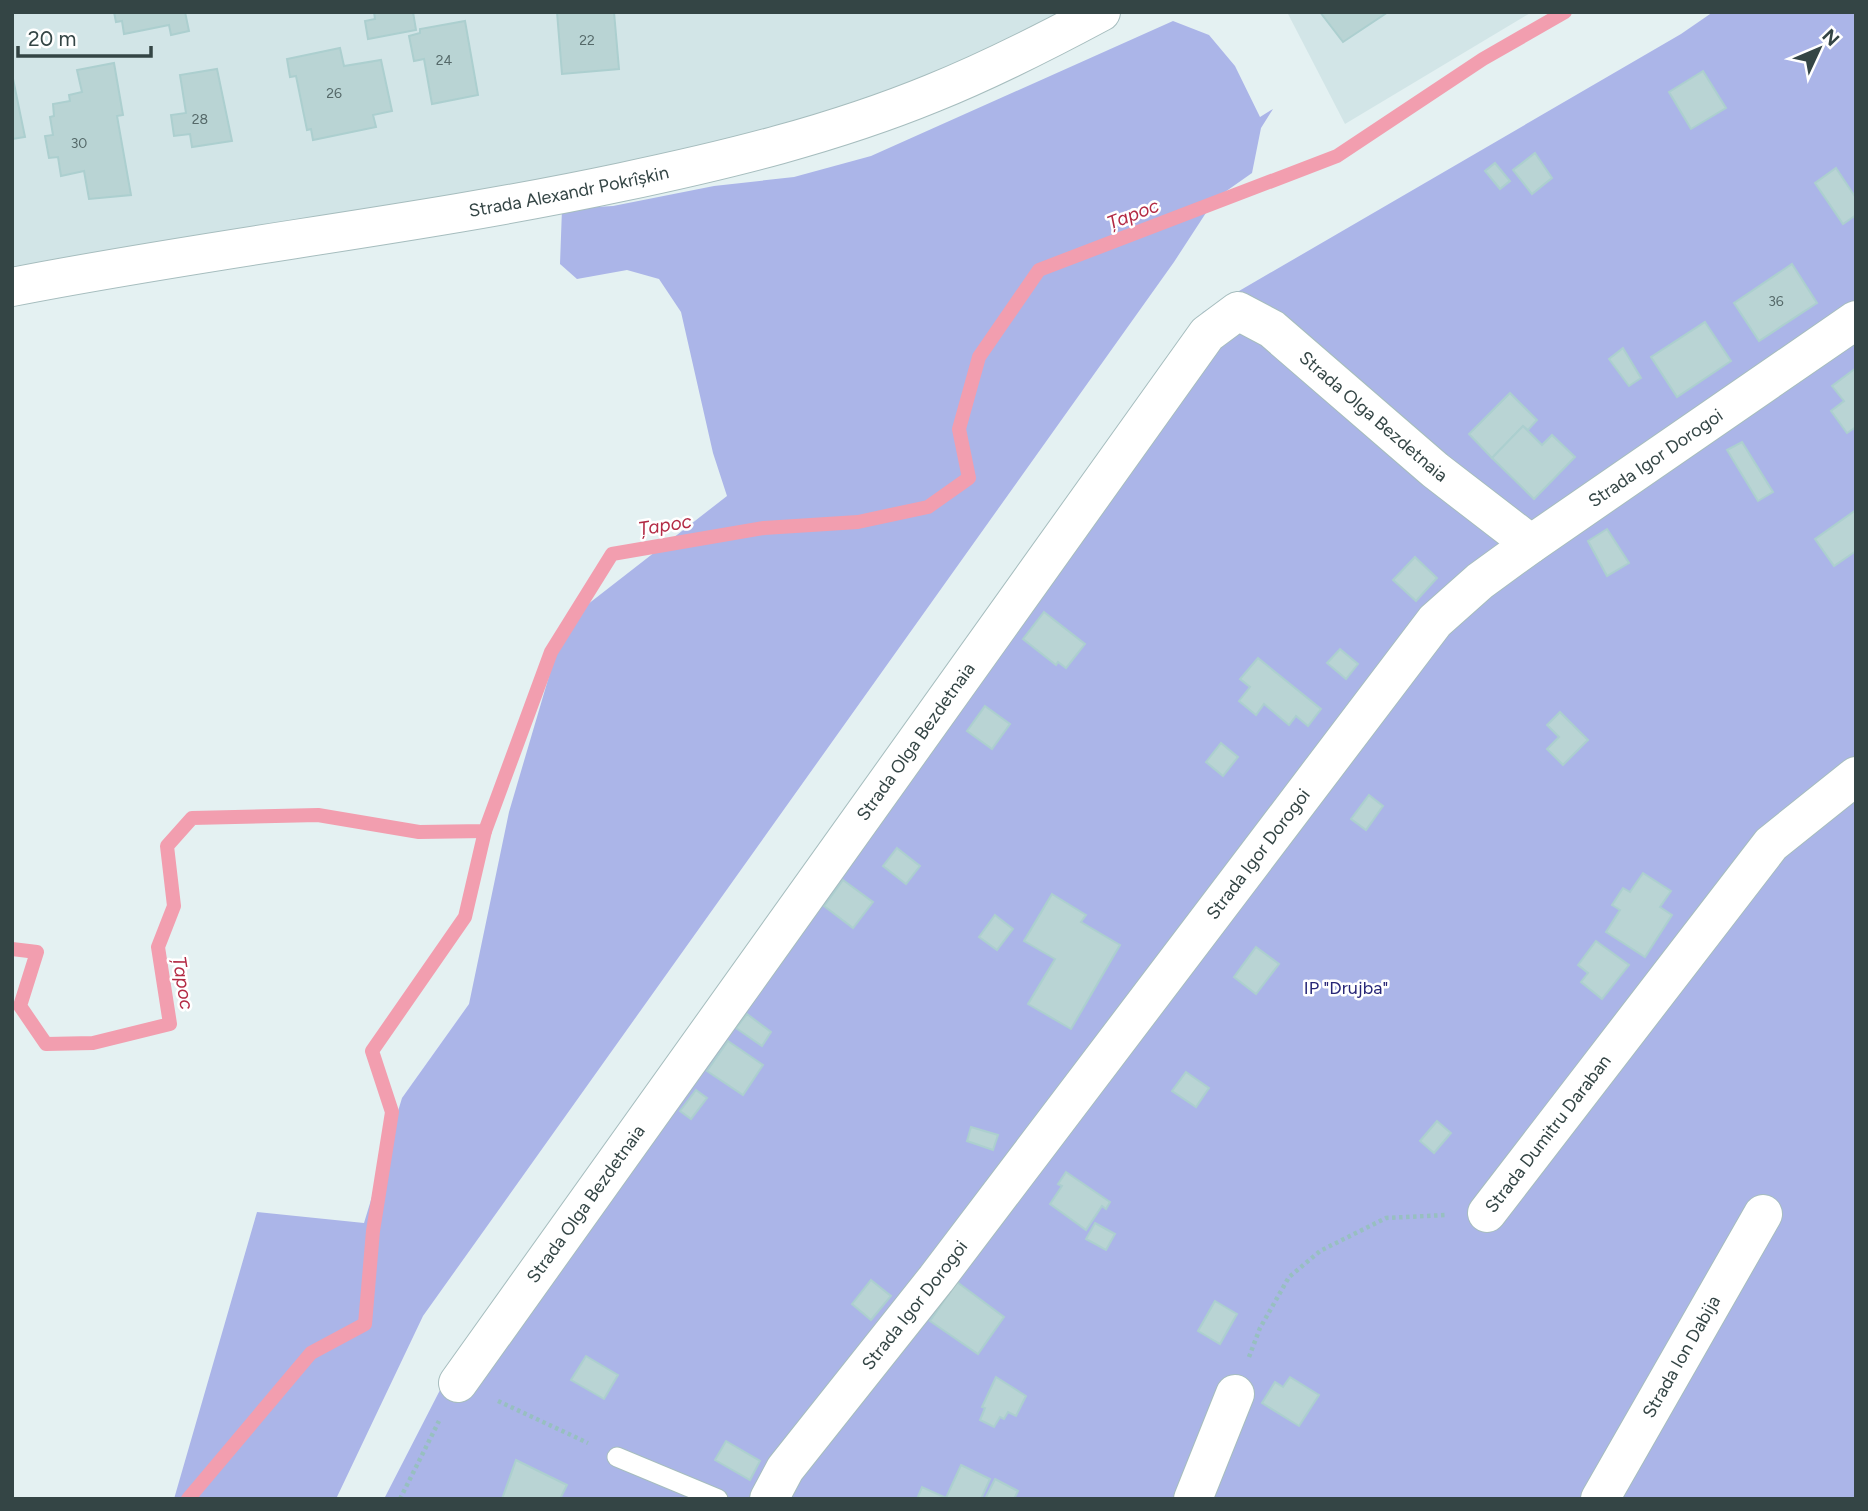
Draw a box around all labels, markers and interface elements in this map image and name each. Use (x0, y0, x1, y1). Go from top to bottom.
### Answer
scale bar (18, 14, 150, 58)
north arrow (1784, 14, 1854, 84)
text: N (1817, 24, 1844, 51)
text: 20 m (28, 26, 76, 51)
house number: 22 (579, 32, 595, 49)
house number: 24 (436, 52, 453, 69)
house number: 26 (326, 85, 342, 102)
house number: 28 (192, 111, 208, 128)
house number: 30 (71, 135, 87, 152)
street label: Strada Alexandr Pokrîșkin (467, 161, 671, 222)
water label: Țapoc (1104, 193, 1163, 234)
house number: 36 (1768, 293, 1784, 310)
street label: Strada Olga Bezdetnaia (1295, 347, 1452, 487)
street label: Strada Igor Dorogoi (1584, 404, 1727, 512)
water label: Țapoc (637, 509, 694, 541)
street label: Strada Olga Bezdetnaia (852, 658, 980, 825)
street label: Strada Igor Dorogoi (1202, 784, 1315, 924)
water label: Țapoc (167, 955, 199, 1012)
park label: IP "Drujba" (1304, 977, 1388, 999)
street label: Strada Dumitru Daraban (1480, 1050, 1616, 1217)
street label: Strada Olga Bezdetnaia (522, 1121, 650, 1287)
street label: Strada Igor Dorogoi (857, 1236, 972, 1374)
street label: Strada Ion Dabija (1638, 1291, 1725, 1422)

